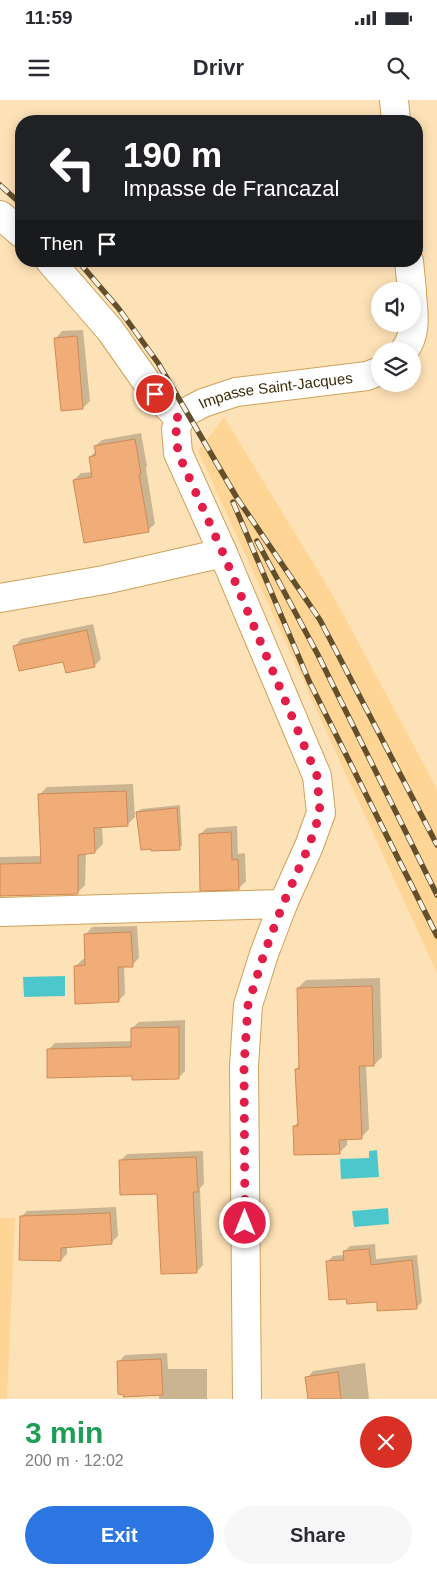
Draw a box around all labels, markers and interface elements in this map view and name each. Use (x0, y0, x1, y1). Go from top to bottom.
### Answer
text: 11:59 (25, 7, 73, 28)
icon: menu (25, 54, 53, 82)
icon: search (384, 54, 412, 82)
text: Drivr (193, 55, 244, 80)
icon: left (40, 135, 105, 200)
text: 190 m (123, 135, 222, 174)
text: Impasse de Francazal (123, 176, 339, 201)
icon: arrive (93, 230, 121, 258)
text: Then (40, 233, 83, 254)
map controls (371, 282, 421, 392)
button: sound (371, 282, 421, 332)
button: layers (371, 342, 421, 392)
street label: Impasse Saint-Jacques (195, 369, 354, 412)
pin (134, 373, 176, 415)
icon: arrive (141, 380, 169, 408)
position arrow (218, 1196, 270, 1248)
text: 3 min (25, 1416, 103, 1449)
button: close (360, 1416, 412, 1468)
text: 200 m · 12:02 (25, 1452, 124, 1469)
button: Exit (25, 1506, 214, 1564)
button: Share (224, 1506, 412, 1564)

